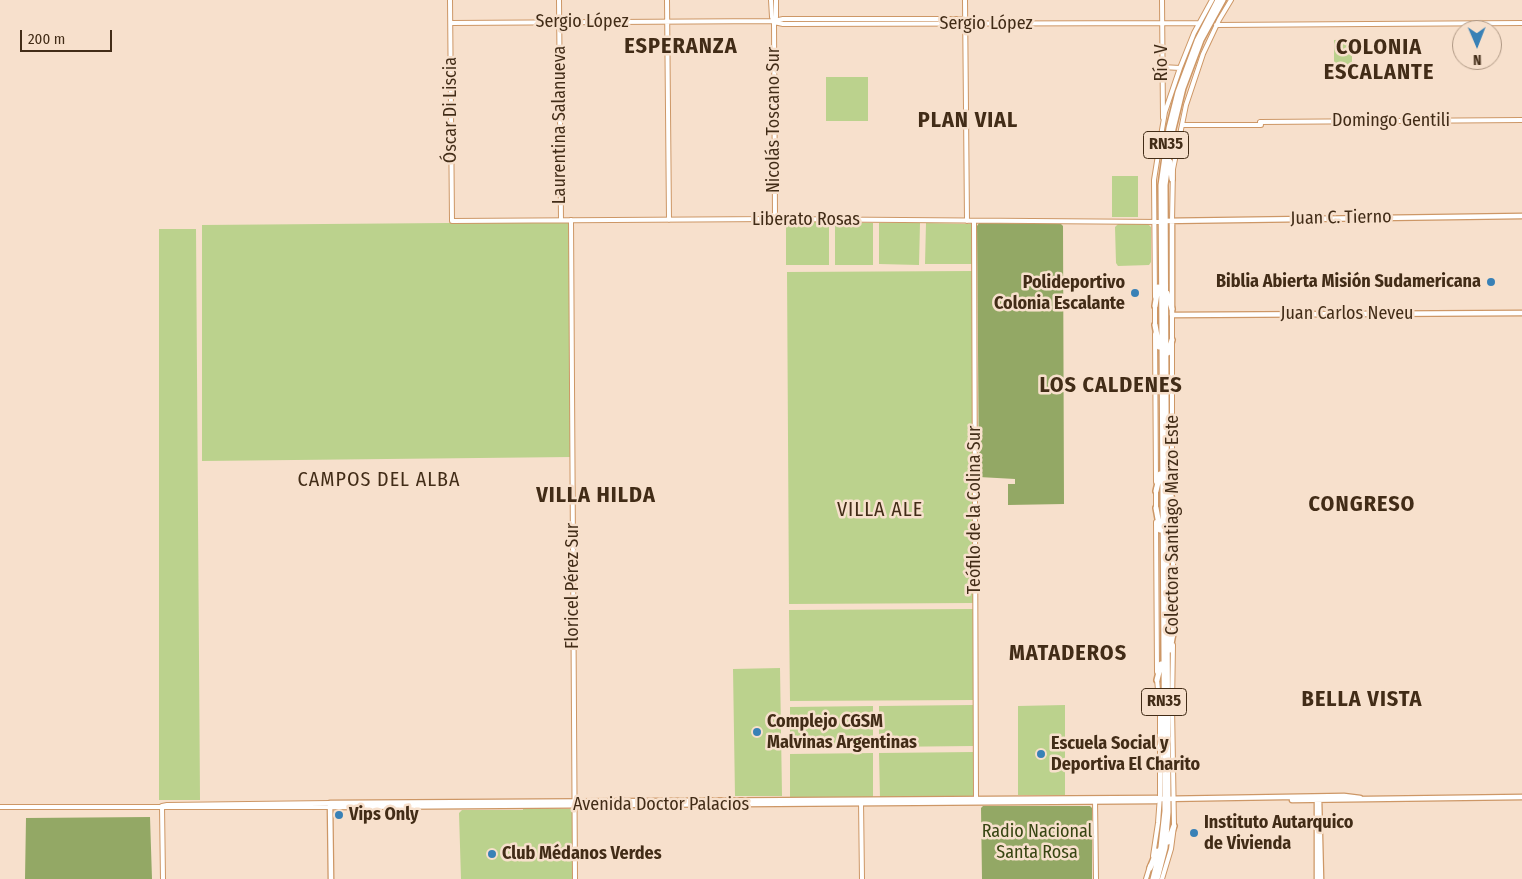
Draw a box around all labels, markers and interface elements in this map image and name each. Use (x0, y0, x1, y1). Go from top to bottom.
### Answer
street label: Sergio López (535, 11, 629, 33)
street label: Sergio López (939, 13, 1033, 35)
scale bar (22, 20, 115, 52)
north arrow (1452, 20, 1502, 70)
text: 200 m (28, 30, 65, 48)
district label: ESPERANZA (623, 34, 739, 60)
district label: COLONIA ESCALANTE (1323, 35, 1435, 86)
street label: Río V (1151, 44, 1173, 82)
street label: Laurentina Salanueva (549, 46, 571, 204)
street label: Nicolás Toscano Sur (763, 47, 785, 193)
text: N (1473, 51, 1482, 68)
street label: Óscar Di Liscia (440, 57, 462, 163)
district label: PLAN VIAL (917, 108, 1019, 134)
street label: Domingo Gentili (1332, 110, 1450, 132)
road number: RN35 (1144, 132, 1188, 158)
street label: Juan C. Tierno (1290, 206, 1392, 230)
street label: Liberato Rosas (752, 209, 860, 231)
place label: Biblia Abierta Misión Sudamericana (1216, 271, 1481, 293)
place label: Polideportivo Colonia Escalante (994, 272, 1125, 314)
marker: Biblia Abierta Misión Sudamericana (1485, 276, 1497, 288)
marker: Polideportivo Colonia Escalante (1129, 287, 1141, 299)
street label: Juan Carlos Neveu (1281, 303, 1413, 325)
district label: LOS CALDENES (1038, 373, 1184, 399)
street label: Colectora Santiago Marzo Este (1162, 415, 1184, 635)
street label: Teófilo de la Colina Sur (964, 426, 986, 594)
district label: CAMPOS DEL ALBA (296, 468, 462, 492)
district label: VILLA HILDA (535, 483, 657, 509)
district label: CONGRESO (1308, 492, 1416, 518)
district label: VILLA ALE (836, 498, 924, 522)
street label: Floricel Pérez Sur (562, 523, 584, 649)
district label: MATADEROS (1008, 641, 1128, 667)
district label: BELLA VISTA (1300, 687, 1424, 713)
road number: RN35 (1142, 689, 1186, 716)
place label: Complejo CGSM Malvinas Argentinas (767, 711, 917, 754)
marker: Complejo CGSM Malvinas Argentinas (751, 726, 763, 738)
place label: Escuela Social y Deportiva El Charito (1051, 733, 1200, 776)
marker: Escuela Social y Deportiva El Charito (1035, 748, 1047, 760)
street label: Avenida Doctor Palacios (573, 794, 749, 816)
place label: Vips Only (349, 804, 419, 826)
marker: Vips Only (333, 809, 345, 821)
place label: Instituto Autarquico de Vivienda (1204, 812, 1353, 854)
park label: Radio Nacional Santa Rosa (982, 821, 1092, 864)
marker: Instituto Autarquico de Vivienda (1188, 827, 1200, 839)
place label: Club Médanos Verdes (502, 843, 662, 865)
marker: Club Médanos Verdes (486, 848, 498, 860)

